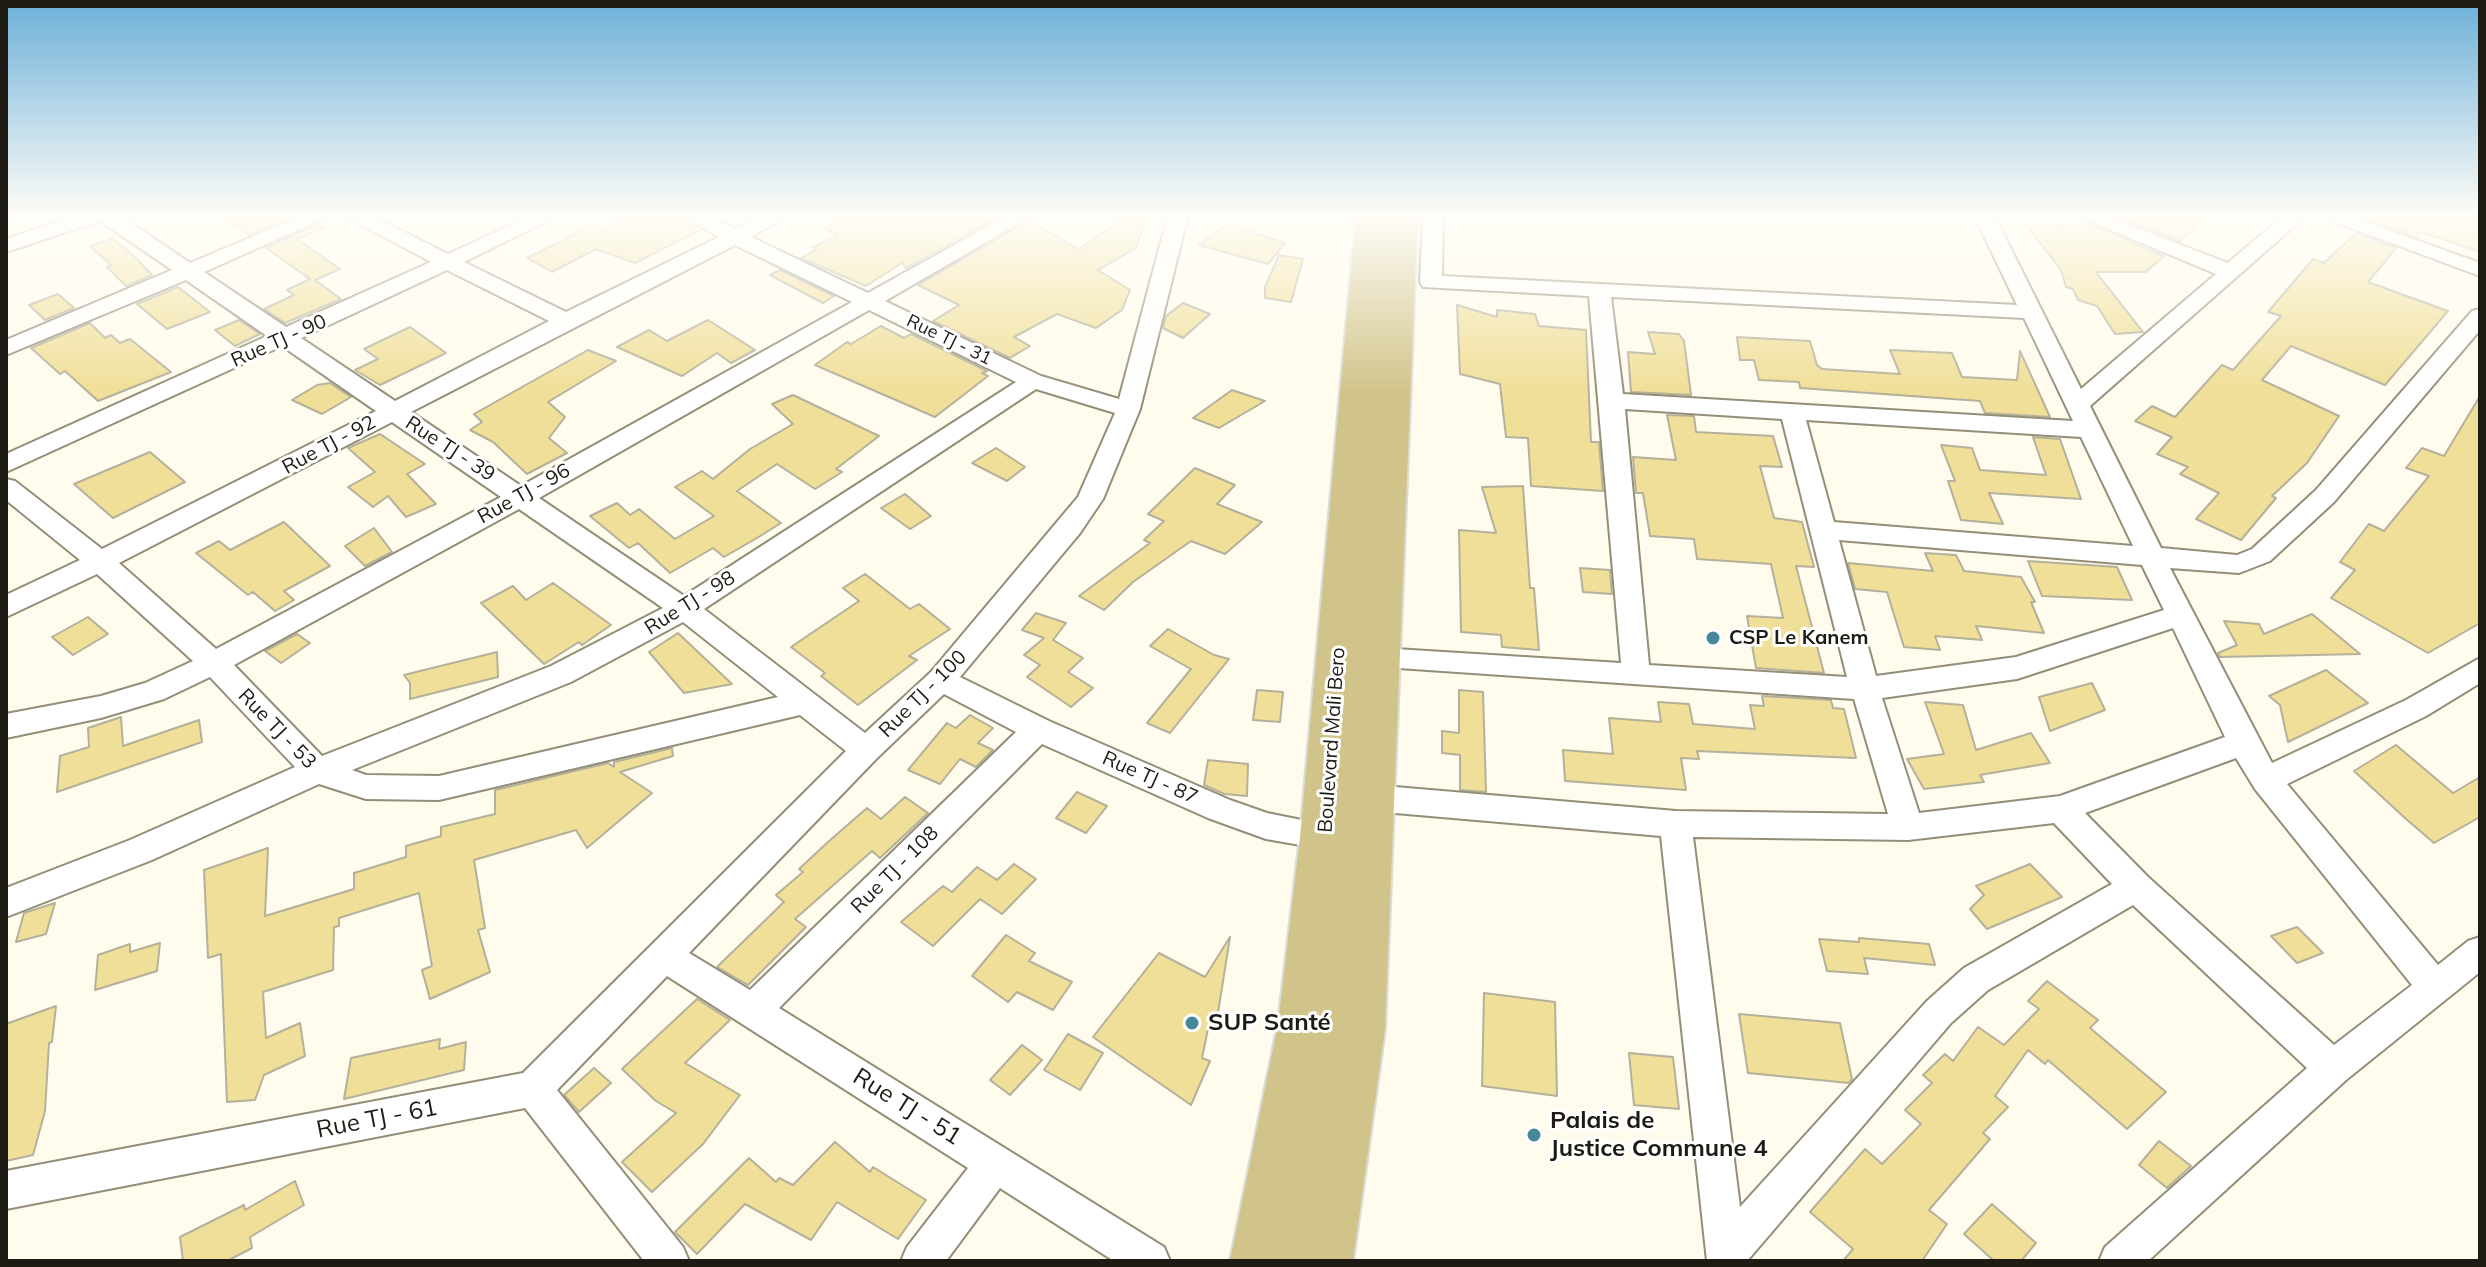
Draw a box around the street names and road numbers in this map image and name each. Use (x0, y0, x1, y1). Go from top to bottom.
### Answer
street label: Rue TJ - 90 (228, 309, 330, 373)
street label: Rue TJ - 31 (903, 310, 995, 370)
street label: Rue TJ - 92 (278, 410, 380, 480)
street label: Rue TJ - 39 (401, 411, 499, 487)
street label: Rue TJ - 96 (474, 459, 574, 529)
street label: Rue TJ - 98 (640, 566, 740, 640)
street label: Rue TJ - 100 (874, 645, 972, 743)
street label: Boulevard Mali Bero (1314, 647, 1350, 833)
street label: Rue TJ - 53 (233, 684, 321, 774)
street label: Rue TJ - 87 (1099, 746, 1201, 810)
street label: Rue TJ - 108 (846, 821, 944, 919)
street label: Rue TJ - 51 (847, 1062, 967, 1152)
street label: Rue TJ - 61 (314, 1093, 440, 1145)

